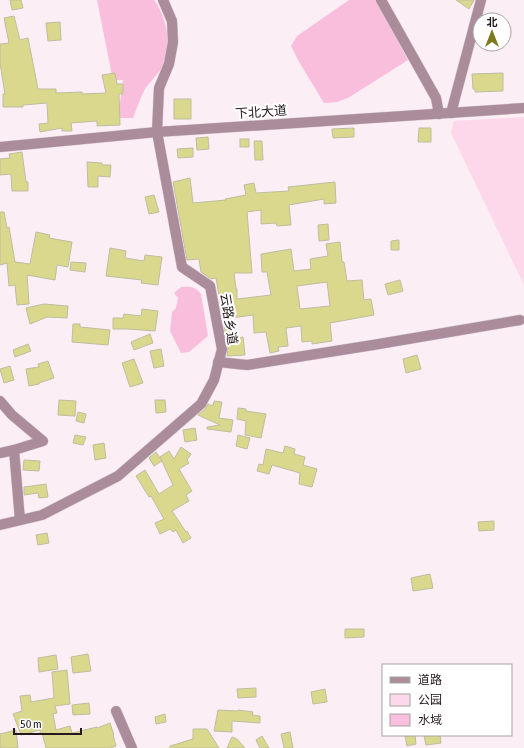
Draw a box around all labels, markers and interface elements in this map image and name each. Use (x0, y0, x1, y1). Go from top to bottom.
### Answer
north arrow (472, 12, 512, 52)
text: 北 (487, 16, 498, 28)
street label: 下北大道 (235, 103, 287, 121)
street label: 云路乡道 (218, 292, 240, 346)
legend (382, 664, 512, 736)
text: 道路 (418, 673, 442, 687)
text: 公园 (418, 693, 442, 707)
scale bar (14, 710, 81, 736)
text: 水域 (418, 713, 442, 727)
text: 50 m (20, 717, 42, 731)

